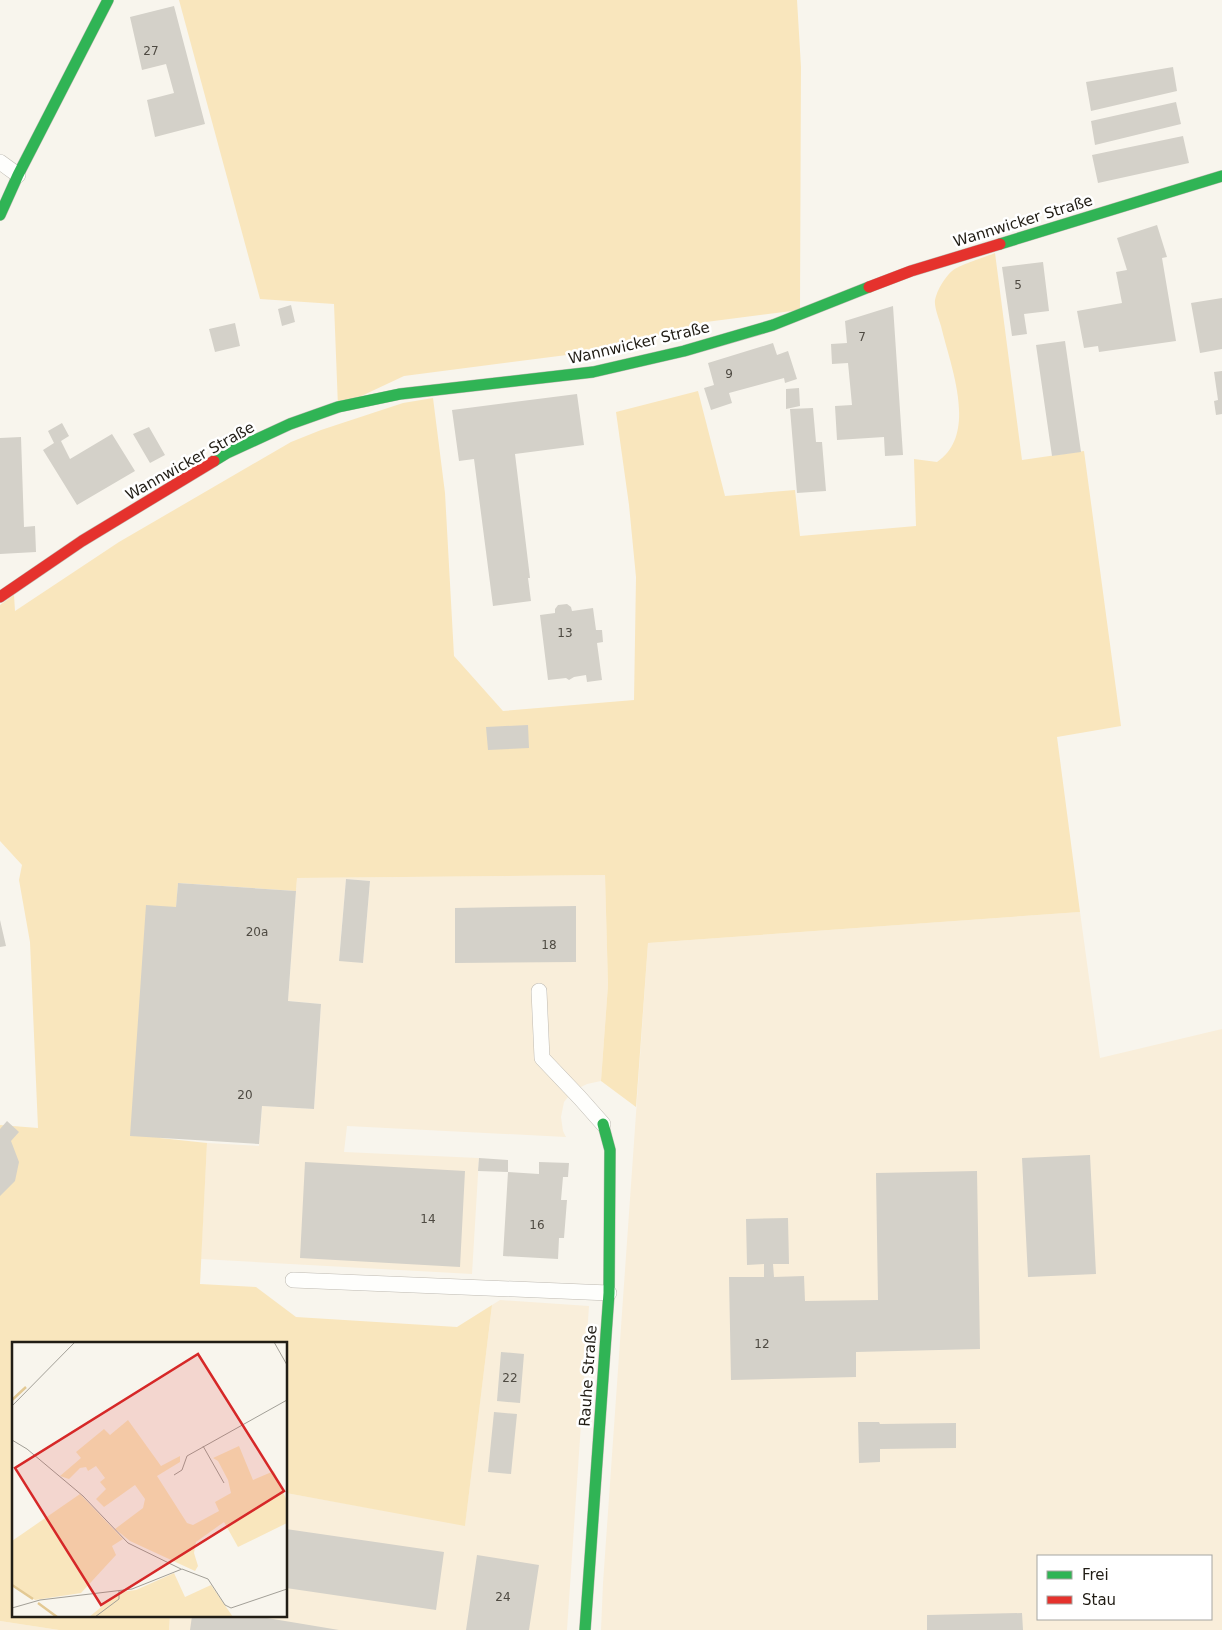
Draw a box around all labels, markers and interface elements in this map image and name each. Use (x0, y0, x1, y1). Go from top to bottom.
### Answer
house number: 27 (143, 44, 159, 58)
street label: Wannwicker Straße (951, 191, 1095, 251)
house number: 5 (1014, 278, 1022, 292)
street label: Wannwicker Straße (567, 318, 711, 368)
house number: 7 (858, 330, 866, 344)
house number: 9 (725, 367, 733, 381)
street label: Wannwicker Straße (122, 418, 258, 504)
house number: 13 (557, 626, 573, 640)
house number: 20a (246, 925, 268, 939)
house number: 18 (541, 938, 557, 952)
house number: 20 (237, 1088, 253, 1102)
house number: 14 (420, 1212, 436, 1226)
house number: 16 (529, 1218, 545, 1232)
street label: Rauhe Straße (575, 1325, 601, 1427)
house number: 12 (754, 1337, 770, 1351)
inset map (12, 1342, 288, 1618)
house number: 22 (502, 1371, 518, 1385)
legend (1037, 1555, 1212, 1620)
text: Frei (1082, 1566, 1109, 1584)
house number: 24 (495, 1590, 511, 1604)
text: Stau (1082, 1591, 1116, 1609)

